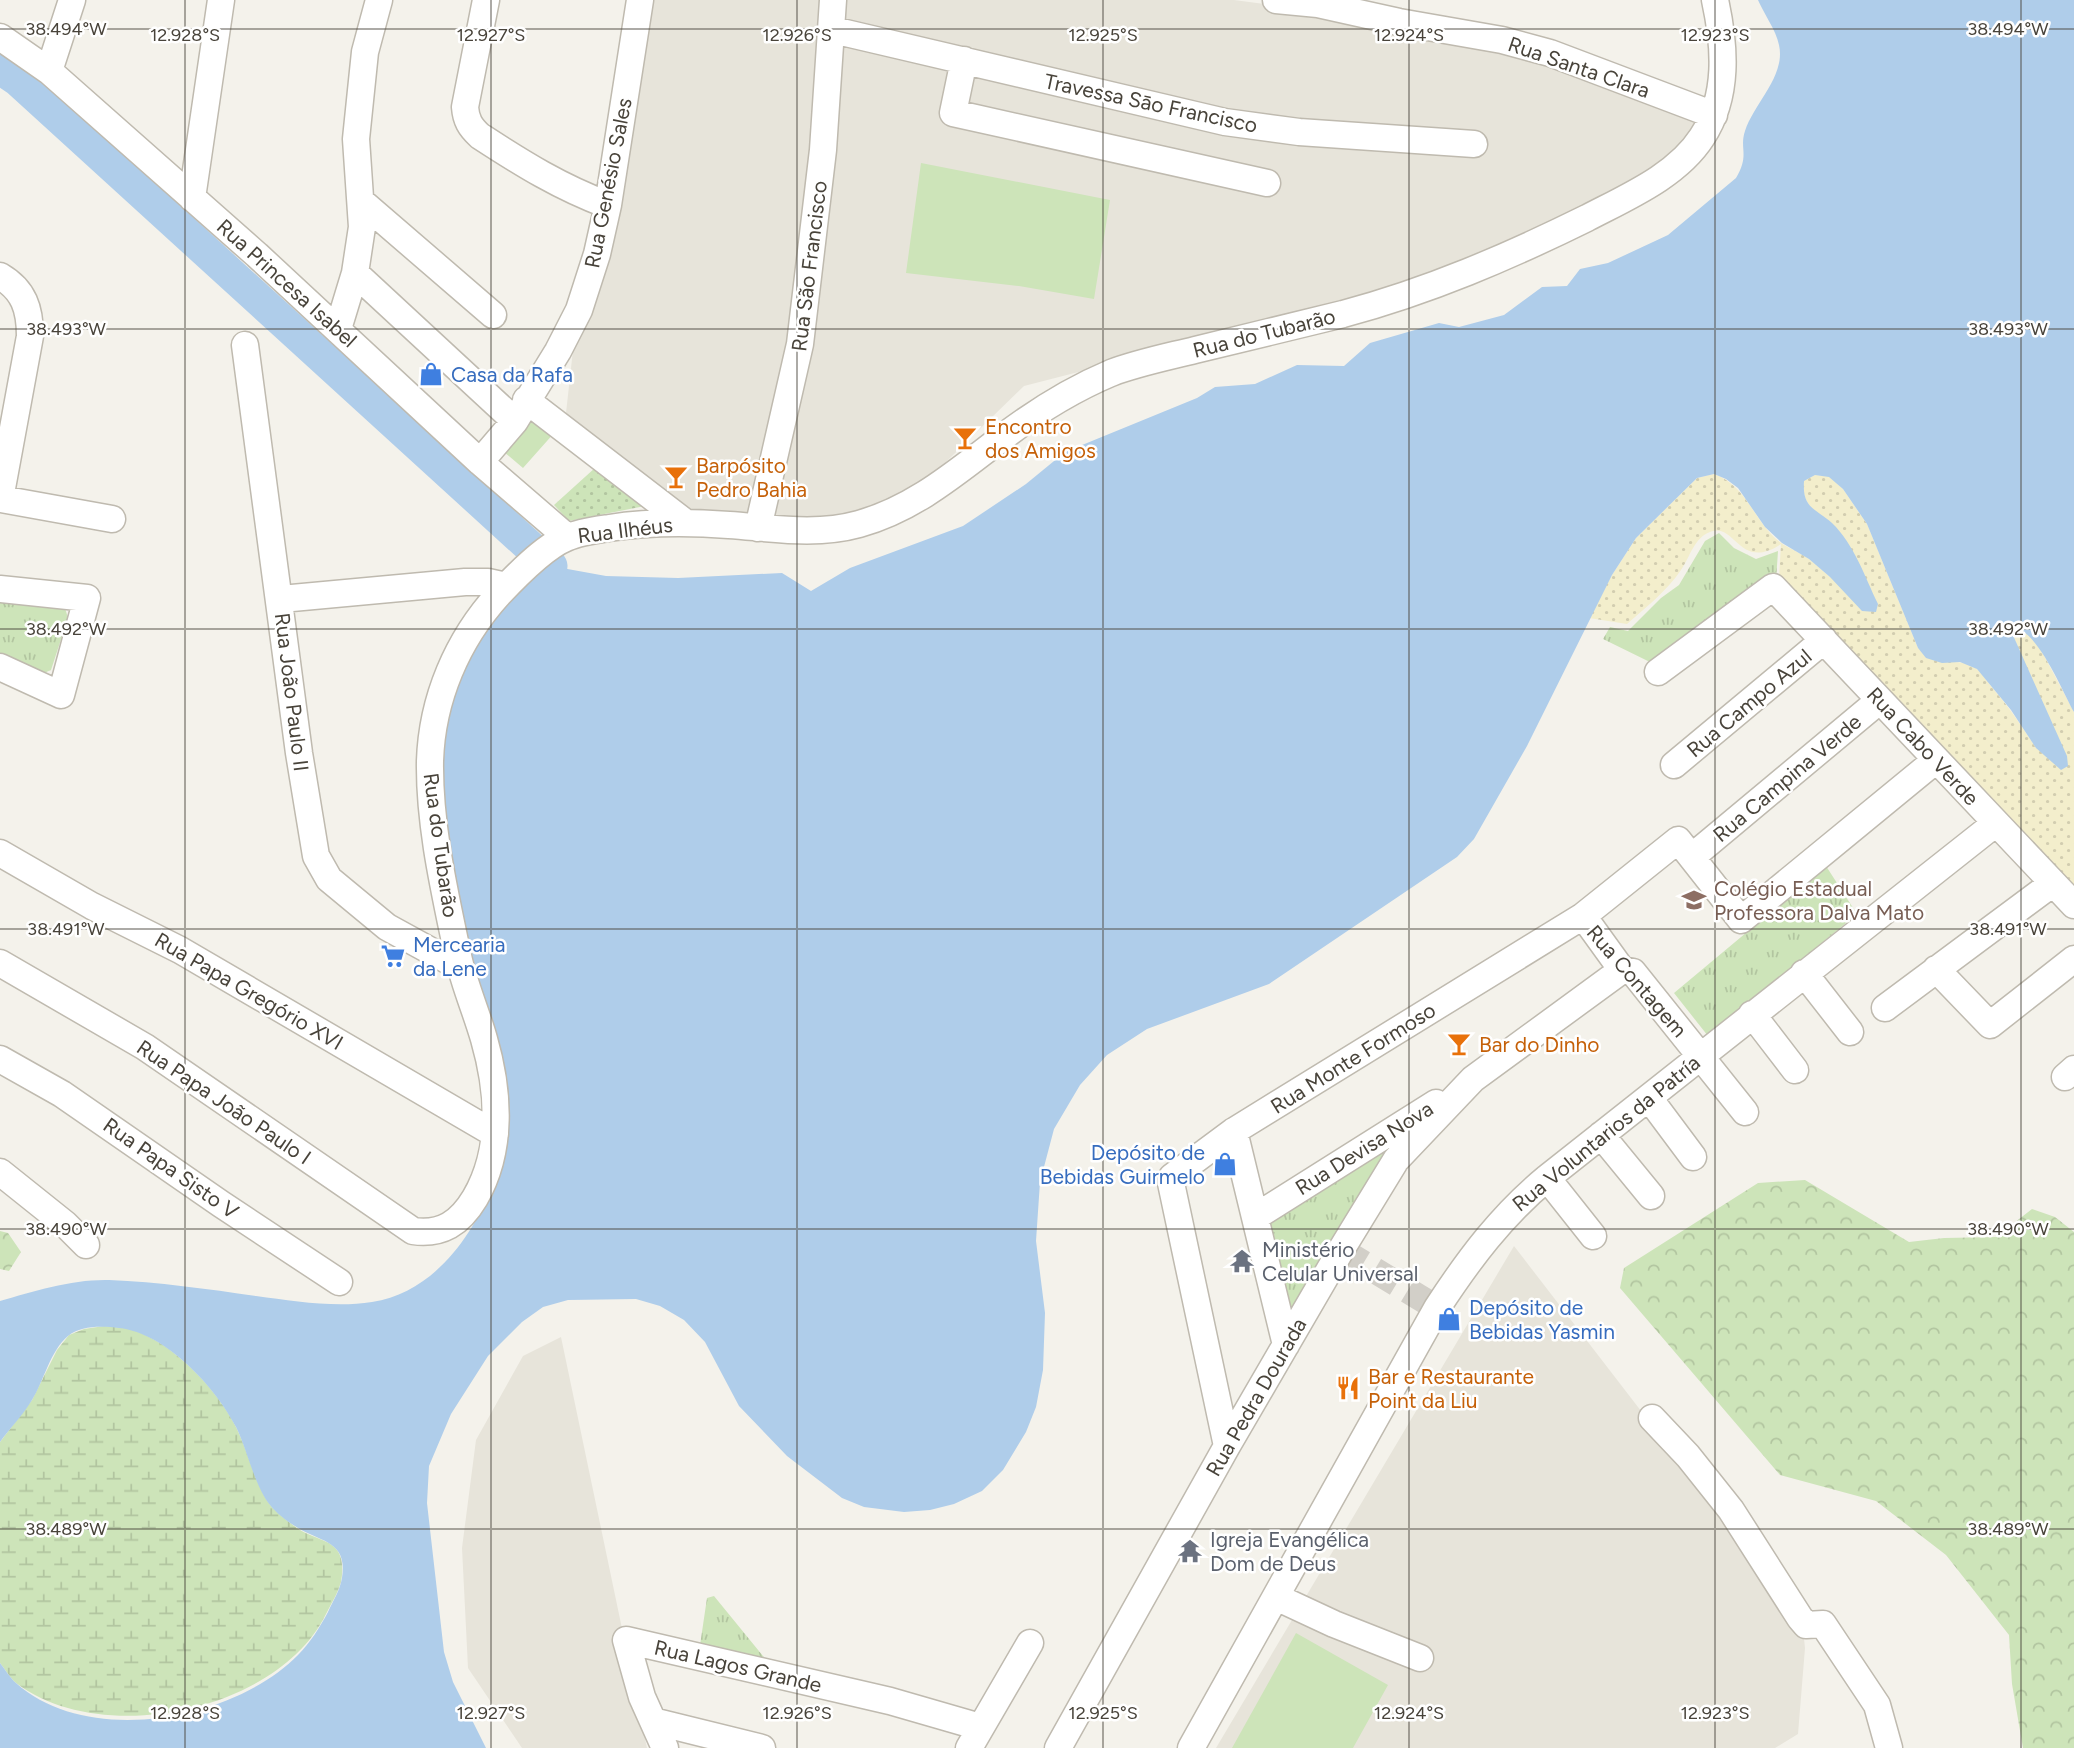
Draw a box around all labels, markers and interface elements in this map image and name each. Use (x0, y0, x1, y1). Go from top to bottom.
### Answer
text: 38.494°W (25, 18, 107, 40)
text: 38.494°W (1967, 18, 2049, 40)
text: 12.928°S (150, 24, 220, 46)
text: 12.927°S (457, 24, 525, 46)
text: 12.926°S (762, 24, 832, 46)
text: 12.925°S (1068, 24, 1138, 46)
text: 12.924°S (1374, 24, 1444, 46)
text: 12.923°S (1681, 24, 1749, 46)
street label: Rua Santa Clara (1505, 31, 1653, 103)
street label: Travessa Sāo Francisco (1042, 68, 1260, 138)
street label: Rua Genésio Sales (579, 96, 637, 270)
street label: Rua São Francisco (786, 179, 832, 353)
street label: Rua Princesa Isabel (212, 214, 362, 352)
street label: Rua do Tubarão (1190, 303, 1338, 363)
text: 38.493°W (26, 318, 107, 340)
text: 38.493°W (1968, 318, 2049, 340)
shop icon: Casa da Rafa (417, 360, 445, 388)
place label: Casa da Rafa (451, 362, 573, 387)
place label: Encontro dos Amigos (985, 414, 1096, 463)
bar icon: Encontro dos Amigos (951, 424, 979, 452)
place label: Barpósito Pedro Bahia (696, 453, 807, 502)
bar icon: Barpósito Pedro Bahia (662, 463, 690, 491)
street label: Rua Ilhéus (576, 512, 674, 548)
street label: Rua João Paulo II (270, 611, 314, 773)
text: 38.492°W (26, 618, 107, 640)
text: 38.492°W (1968, 618, 2049, 640)
street label: Rua Campo Azul (1682, 644, 1816, 762)
street label: Rua Cabo Verde (1862, 682, 1984, 810)
street label: Rua Campina Verde (1708, 709, 1866, 847)
street label: Rua do Tubarão (418, 771, 464, 919)
place label: Colégio Estadual Professora Dalva Mato (1714, 876, 1924, 925)
school or university icon: Colégio Estadual Professora Dalva Mato (1680, 886, 1708, 914)
text: 38.491°W (27, 918, 105, 940)
text: 38.491°W (1969, 918, 2047, 940)
street label: Rua Contagem (1582, 920, 1692, 1042)
street label: Rua Papa Gregório XVI (150, 927, 348, 1055)
place label: Mercearia da Lene (413, 932, 506, 981)
supermarket icon: Mercearia da Lene (379, 942, 407, 970)
street label: Rua Monte Formoso (1266, 997, 1440, 1119)
bar icon: Bar do Dinho (1445, 1030, 1473, 1058)
place label: Bar do Dinho (1479, 1032, 1599, 1057)
street label: Rua Papa João Paulo I (132, 1034, 316, 1170)
street label: Rua Voluntarios da Patría (1507, 1050, 1705, 1216)
street label: Rua Devisa Nova (1291, 1096, 1437, 1200)
street label: Rua Papa Sisto V (99, 1112, 244, 1224)
place label: Depósito de Bebidas Guirmelo (1040, 1140, 1205, 1189)
shop icon: Depósito de Bebidas Guirmelo (1211, 1150, 1239, 1178)
text: 38.490°W (25, 1218, 107, 1240)
text: 38.490°W (1967, 1218, 2049, 1240)
place label: Ministério Celular Universal (1262, 1237, 1418, 1286)
temple icon: Ministério Celular Universal (1228, 1247, 1256, 1275)
place label: Depósito de Bebidas Yasmin (1469, 1295, 1615, 1344)
shop icon: Depósito de Bebidas Yasmin (1435, 1305, 1463, 1333)
street label: Rua Pedra Dourada (1201, 1313, 1311, 1481)
place label: Bar e Restaurante Point da Liu (1368, 1364, 1534, 1413)
restaurant icon: Bar e Restaurante Point da Liu (1334, 1374, 1362, 1402)
text: 38.489°W (26, 1518, 107, 1540)
text: 38.489°W (1968, 1518, 2049, 1540)
place label: Igreja Evangélica Dom de Deus (1210, 1527, 1369, 1576)
temple icon: Igreja Evangélica Dom de Deus (1176, 1537, 1204, 1565)
street label: Rua Lagos Grande (652, 1635, 824, 1697)
text: 12.928°S (150, 1702, 220, 1724)
text: 12.927°S (457, 1702, 525, 1724)
text: 12.926°S (762, 1702, 832, 1724)
text: 12.925°S (1068, 1702, 1138, 1724)
text: 12.924°S (1374, 1702, 1444, 1724)
text: 12.923°S (1681, 1702, 1749, 1724)

